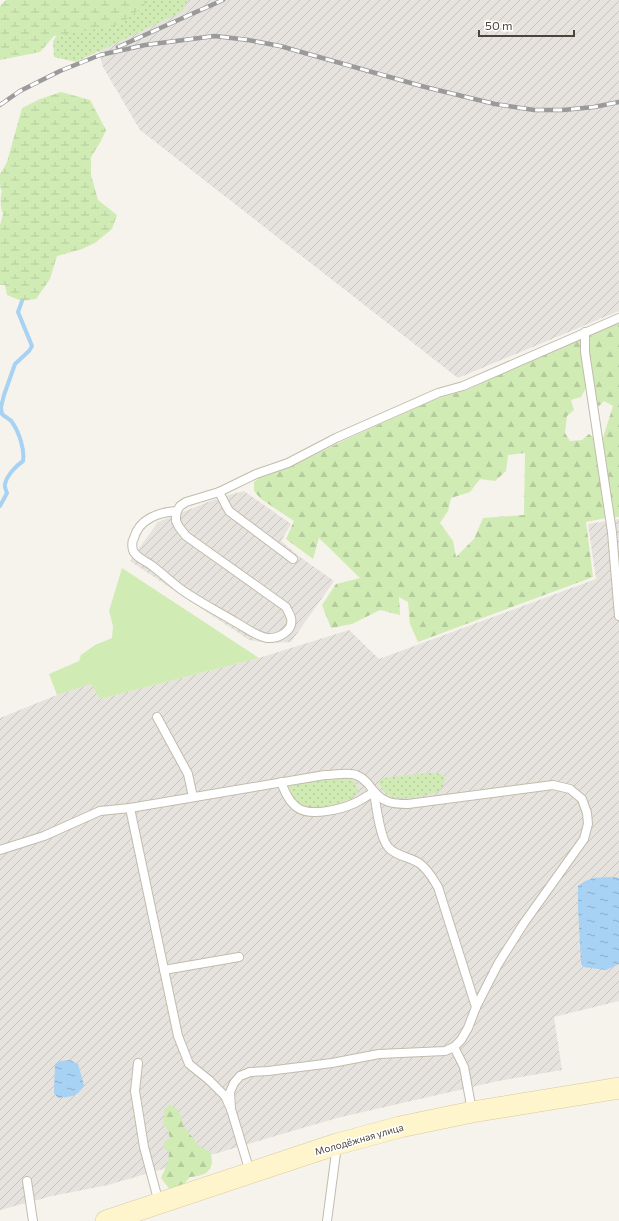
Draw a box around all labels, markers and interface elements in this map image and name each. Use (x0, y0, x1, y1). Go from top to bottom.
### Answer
scale bar (479, 12, 574, 38)
text: 50 m (485, 18, 513, 32)
street label: Молодёжная улица (313, 1121, 405, 1157)

